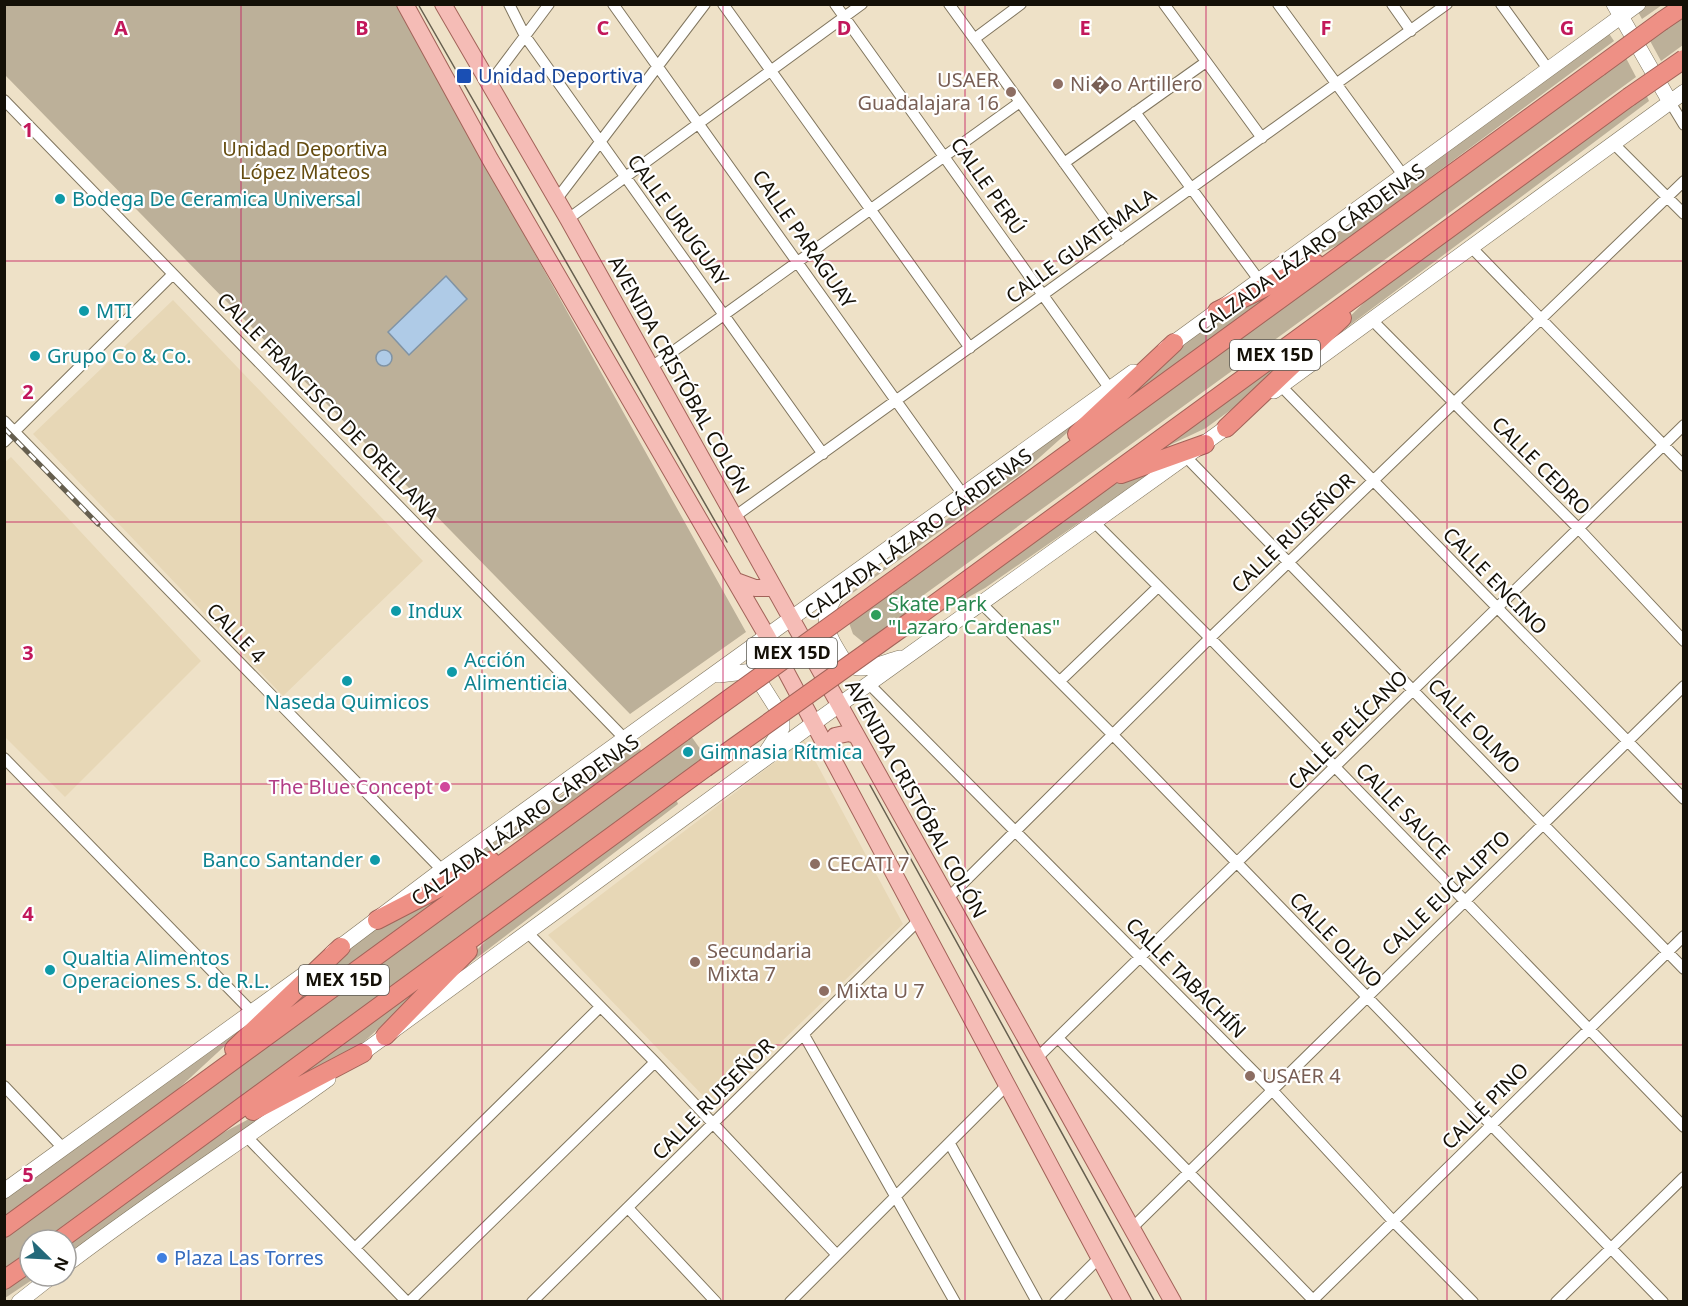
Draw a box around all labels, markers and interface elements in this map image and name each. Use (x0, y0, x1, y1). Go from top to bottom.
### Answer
text: A (114, 14, 128, 41)
text: B (355, 14, 369, 41)
text: C (597, 14, 610, 41)
text: D (837, 14, 851, 41)
text: E (1079, 14, 1091, 41)
text: F (1321, 14, 1331, 41)
text: G (1560, 14, 1574, 41)
place label: Unidad Deportiva (478, 62, 643, 89)
place label: USAER Guadalajara 16 (857, 66, 1000, 116)
marker: Unidad Deportiva (455, 67, 473, 85)
place label: Ni�o Artillero (1070, 70, 1203, 97)
marker: Ni�o Artillero (1051, 77, 1065, 91)
marker: USAER Guadalajara 16 (1004, 85, 1018, 99)
text: 1 (22, 116, 34, 143)
street label: CALLE PERÚ (945, 132, 1032, 240)
park label: Unidad Deportiva López Mateos (222, 135, 388, 185)
street label: CALLE URUGUAY (622, 149, 736, 291)
street label: CALZADA LÁZARO CÁRDENAS (1191, 157, 1430, 341)
street label: CALLE PARAGUAY (747, 164, 863, 314)
street label: CALLE GUATEMALA (1000, 182, 1161, 309)
place label: Bodega De Ceramica Universal (72, 185, 361, 212)
marker: Bodega De Ceramica Universal (53, 192, 67, 206)
street label: AVENIDA CRISTÓBAL COLÓN (603, 251, 756, 499)
street label: CALLE FRANCISCO DE ORELLANA (211, 286, 445, 527)
place label: MTI (96, 297, 132, 324)
marker: MTI (77, 304, 91, 318)
road number: MEX 15D (1230, 340, 1320, 370)
place label: Grupo Co & Co. (47, 342, 192, 369)
marker: Grupo Co & Co. (28, 349, 42, 363)
text: 2 (22, 378, 34, 405)
street label: CALLE CEDRO (1486, 410, 1597, 521)
street label: CALZADA LÁZARO CÁRDENAS (798, 442, 1037, 626)
street label: CALLE RUISEÑOR (1225, 466, 1361, 599)
street label: CALLE ENCINO (1437, 521, 1553, 640)
place label: Skate Park "Lazaro Cardenas" (888, 590, 1060, 640)
street label: CALLE 4 (201, 597, 272, 669)
place label: Indux (408, 597, 463, 624)
marker: Indux (389, 604, 403, 618)
marker: Skate Park "Lazaro Cardenas" (869, 608, 883, 622)
road number: MEX 15D (747, 638, 837, 668)
text: 3 (22, 639, 34, 666)
place label: Acción Alimenticia (464, 646, 568, 696)
street label: CALLE PELÍCANO (1282, 664, 1414, 796)
marker: Acción Alimenticia (445, 665, 459, 679)
street label: CALLE OLMO (1422, 672, 1527, 779)
marker: Naseda Quimicos (340, 674, 354, 688)
street label: AVENIDA CRISTÓBAL COLÓN (840, 675, 993, 923)
place label: Naseda Quimicos (265, 688, 429, 715)
street label: CALZADA LÁZARO CÁRDENAS (405, 728, 644, 912)
place label: Gimnasia Rítmica (700, 738, 863, 765)
marker: Gimnasia Rítmica (681, 745, 695, 759)
street label: CALLE SAUCE (1350, 756, 1456, 865)
place label: The Blue Concept (269, 773, 433, 800)
marker: The Blue Concept (438, 780, 452, 794)
street label: CALLE EUCALIPTO (1375, 824, 1516, 961)
place label: Banco Santander (202, 846, 363, 873)
place label: CECATI 7 (827, 850, 909, 877)
marker: Banco Santander (368, 853, 382, 867)
marker: CECATI 7 (808, 857, 822, 871)
street label: CALLE OLIVO (1284, 886, 1389, 993)
text: 4 (22, 900, 34, 927)
street label: CALLE TABACHÍN (1120, 912, 1252, 1044)
place label: Secundaria Mixta 7 (707, 937, 812, 987)
place label: Qualtia Alimentos Operaciones S. de R.L. (62, 944, 270, 994)
marker: Secundaria Mixta 7 (688, 955, 702, 969)
marker: Qualtia Alimentos Operaciones S. de R.L. (43, 963, 57, 977)
road number: MEX 15D (299, 965, 389, 995)
place label: Mixta U 7 (836, 977, 925, 1004)
marker: Mixta U 7 (817, 984, 831, 998)
street label: CALLE RUISEÑOR (646, 1031, 780, 1165)
street label: CALLE PINO (1435, 1056, 1534, 1155)
place label: USAER 4 (1262, 1062, 1341, 1089)
marker: USAER 4 (1243, 1069, 1257, 1083)
text: 5 (22, 1161, 34, 1188)
north arrow (18, 1228, 78, 1288)
place label: Plaza Las Torres (174, 1244, 324, 1271)
marker: Plaza Las Torres (155, 1251, 169, 1265)
text: N (49, 1254, 74, 1275)

